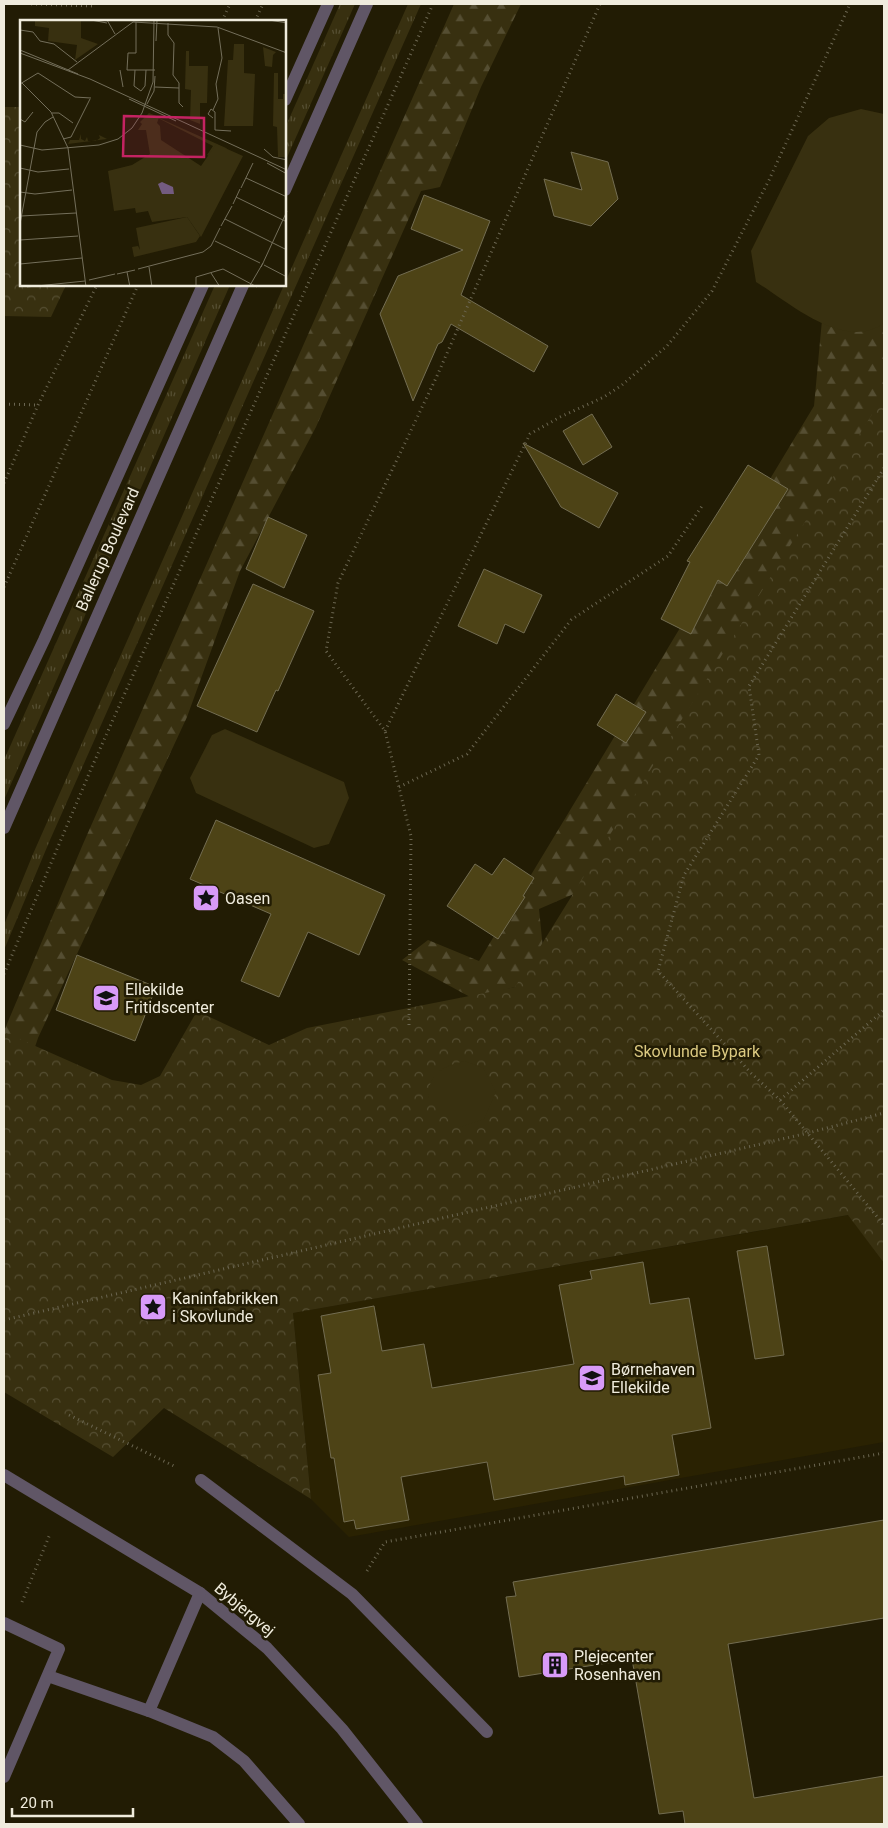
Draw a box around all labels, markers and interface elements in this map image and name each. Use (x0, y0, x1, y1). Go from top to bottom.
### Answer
inset map (20, 20, 286, 286)
street label: Ballerup Boulevard (72, 485, 143, 614)
place icon: Oasen (191, 883, 221, 913)
place label: Oasen (225, 889, 270, 908)
place label: Ellekilde Fritidscenter (125, 980, 215, 1017)
school or university icon: Ellekilde Fritidscenter (91, 983, 121, 1013)
park label: Skovlunde Bypark (634, 1042, 761, 1061)
place label: Kaninfabrikken i Skovlunde (172, 1289, 278, 1326)
place icon: Kaninfabrikken i Skovlunde (138, 1292, 168, 1322)
place label: Børnehaven Ellekilde (611, 1360, 695, 1397)
school or university icon: Børnehaven Ellekilde (577, 1363, 607, 1393)
street label: Bybjergvej (211, 1579, 279, 1640)
place label: Plejecenter Rosenhaven (574, 1647, 661, 1684)
building icon: Plejecenter Rosenhaven (540, 1650, 570, 1680)
scale bar (12, 1786, 134, 1818)
text: 20 m (20, 1794, 54, 1812)

